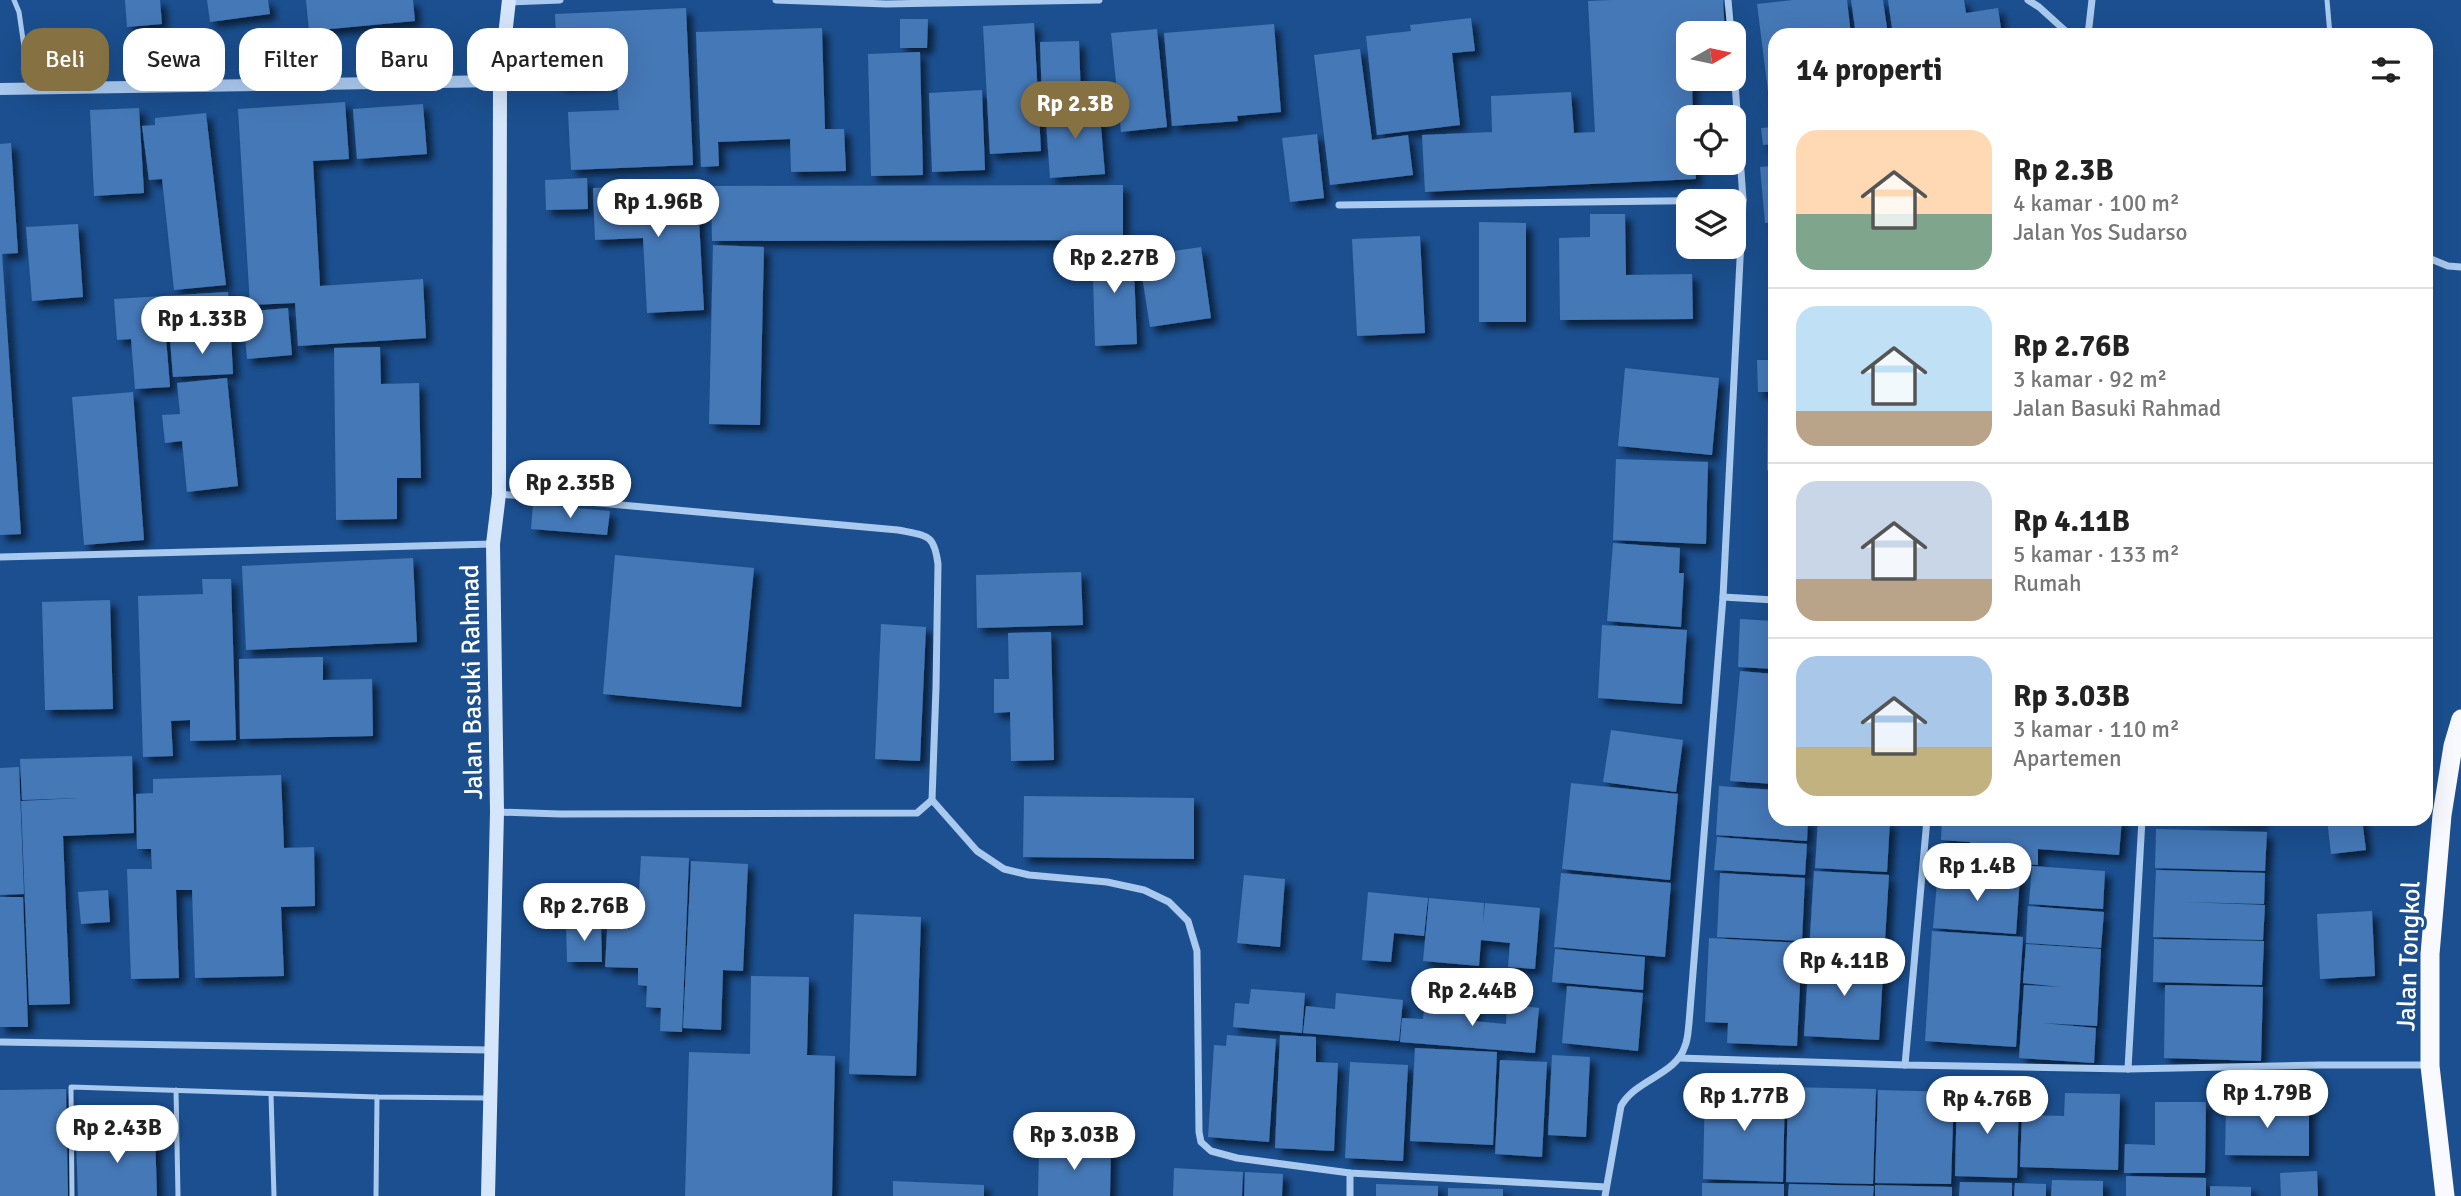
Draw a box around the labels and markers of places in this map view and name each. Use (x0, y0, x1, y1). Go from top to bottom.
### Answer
pin: Rp 2.3B (1010, 82, 1140, 141)
pin: Rp 1.96B (586, 180, 730, 239)
pin: Rp 2.27B (1042, 236, 1186, 295)
pin: Rp 1.33B (130, 296, 274, 356)
pin: Rp 2.35B (498, 461, 642, 520)
pin: Rp 1.4B (1912, 844, 2042, 903)
pin: Rp 2.76B (512, 884, 656, 943)
pin: Rp 4.11B (1772, 939, 1916, 998)
pin: Rp 2.44B (1400, 968, 1544, 1028)
pin: Rp 1.79B (2195, 1070, 2339, 1130)
pin: Rp 1.77B (1672, 1074, 1816, 1133)
pin: Rp 4.76B (1915, 1076, 2059, 1136)
pin: Rp 2.43B (45, 1106, 189, 1165)
pin: Rp 3.03B (1002, 1112, 1146, 1172)

